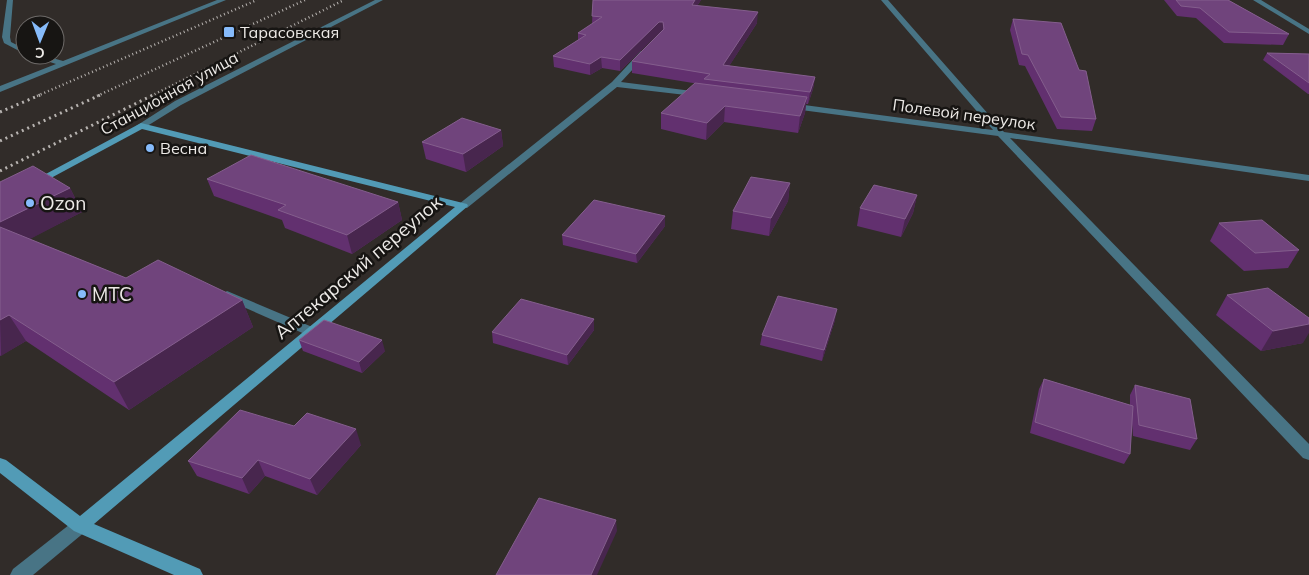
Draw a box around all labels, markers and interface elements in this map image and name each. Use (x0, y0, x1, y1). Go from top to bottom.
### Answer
north arrow (15, 15, 65, 65)
place label: Тарасовская (240, 22, 339, 42)
marker: Тарасовская (222, 25, 236, 39)
text: С (35, 44, 45, 62)
street label: Станционная улица (97, 47, 241, 139)
street label: Полевой переулок (891, 94, 1037, 134)
place label: Весна (160, 138, 207, 158)
marker: Весна (144, 142, 156, 154)
street label: Аптекарский переулок (269, 189, 447, 344)
place label: Ozon (40, 191, 86, 215)
marker: Ozon (24, 197, 36, 209)
place label: МТС (92, 282, 132, 306)
marker: МТС (76, 288, 88, 300)

